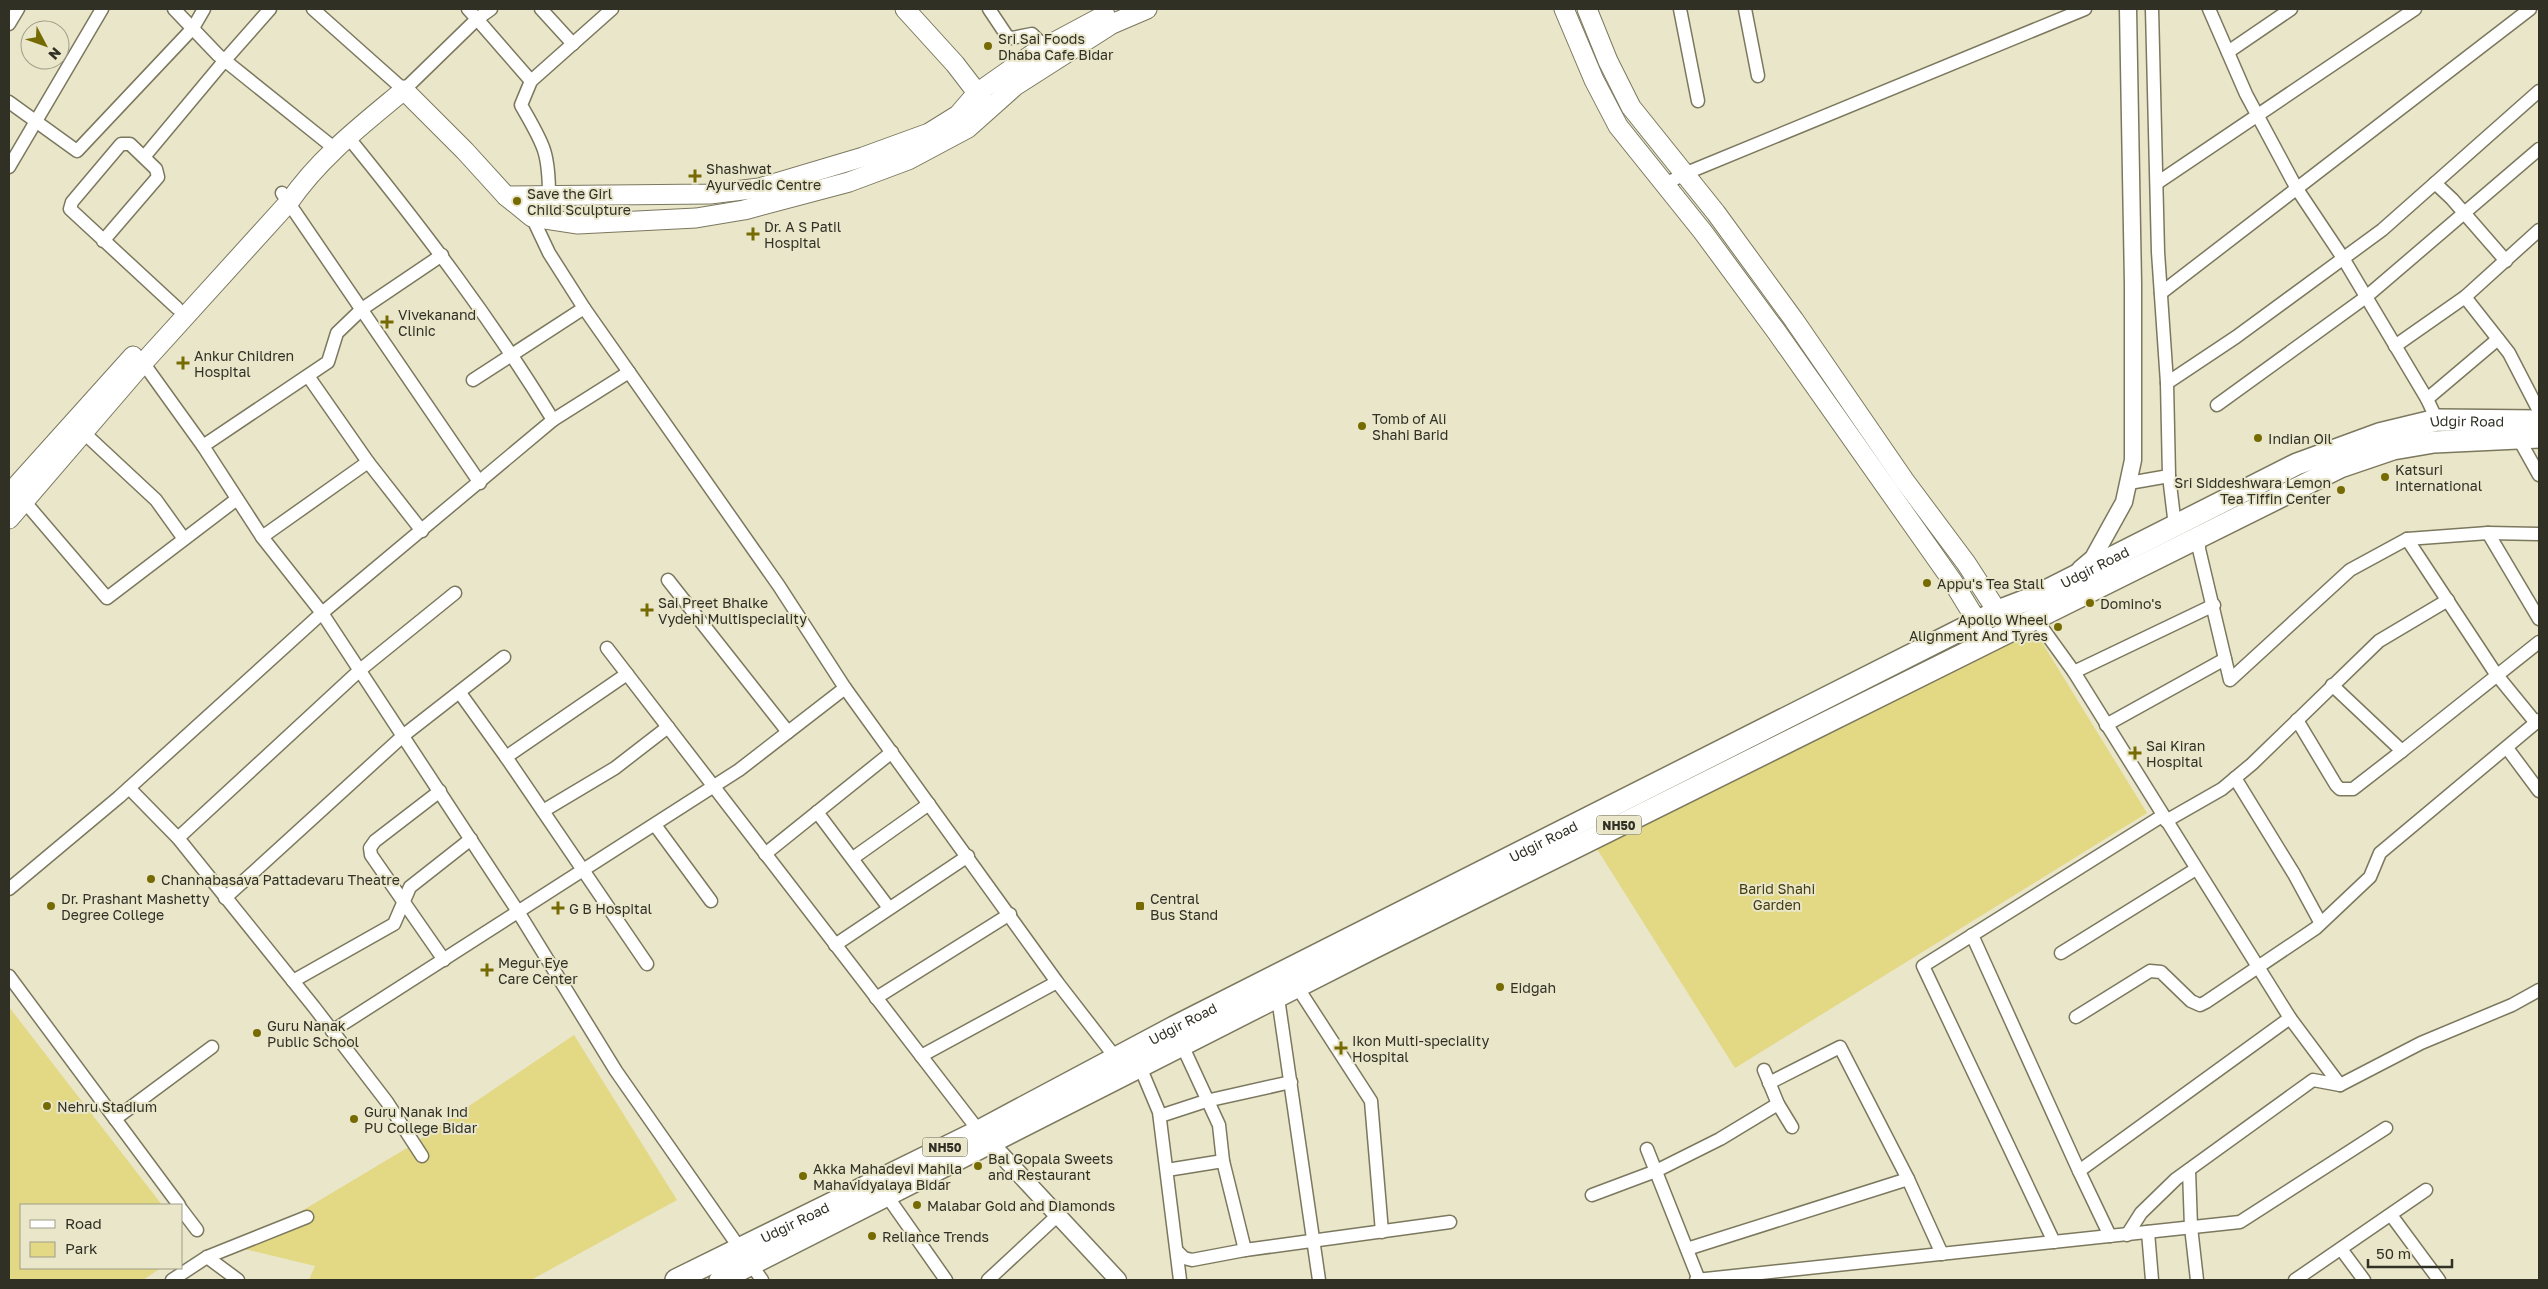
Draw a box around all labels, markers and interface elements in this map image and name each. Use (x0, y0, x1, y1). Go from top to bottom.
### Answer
north arrow (20, 20, 70, 70)
place label: Sri Sai Foods Dhaba Cafe Bidar (998, 30, 1114, 63)
marker: Sri Sai Foods Dhaba Cafe Bidar (982, 40, 994, 52)
text: N (45, 44, 65, 63)
place label: Shashwat Ayurvedic Centre (706, 160, 821, 193)
marker: Shashwat Ayurvedic Centre (688, 169, 702, 183)
place label: Save the Girl Child Sculpture (527, 185, 631, 218)
marker: Save the Girl Child Sculpture (511, 195, 523, 207)
place label: Dr. A S Patil Hospital (764, 218, 841, 251)
marker: Dr. A S Patil Hospital (746, 227, 760, 241)
place label: Vivekanand Clinic (398, 306, 476, 339)
marker: Vivekanand Clinic (380, 315, 394, 329)
place label: Ankur Children Hospital (194, 347, 294, 380)
marker: Ankur Children Hospital (176, 356, 190, 370)
place label: Tomb of Ali Shahi Barid (1372, 410, 1448, 443)
street label: Udgir Road (2428, 411, 2504, 430)
marker: Tomb of Ali Shahi Barid (1356, 420, 1368, 432)
place label: Indian Oil (2268, 430, 2332, 447)
marker: Indian Oil (2252, 432, 2264, 444)
place label: Katsuri International (2395, 461, 2482, 494)
marker: Katsuri International (2379, 471, 2391, 483)
place label: Sri Siddeshwara Lemon Tea Tiffin Center (2174, 474, 2332, 507)
marker: Sri Siddeshwara Lemon Tea Tiffin Center (2335, 484, 2347, 496)
street label: Udgir Road (2057, 542, 2131, 591)
place label: Appu's Tea Stall (1937, 575, 2044, 592)
marker: Appu's Tea Stall (1921, 577, 1933, 589)
place label: Sai Preet Bhalke Vydehi Multispeciality (658, 594, 807, 627)
place label: Domino's (2100, 595, 2162, 612)
marker: Domino's (2084, 597, 2096, 609)
marker: Sai Preet Bhalke Vydehi Multispeciality (640, 603, 654, 617)
place label: Apollo Wheel Alignment And Tyres (1909, 611, 2048, 644)
marker: Apollo Wheel Alignment And Tyres (2052, 621, 2064, 633)
place label: Sai Kiran Hospital (2146, 737, 2205, 770)
marker: Sai Kiran Hospital (2128, 746, 2142, 760)
street label: Udgir Road (1506, 816, 1580, 865)
road number: NH50 (1596, 816, 1642, 834)
place label: Channabasava Pattadevaru Theatre (161, 871, 400, 888)
marker: Channabasava Pattadevaru Theatre (145, 873, 157, 885)
park label: Barid Shahi Garden (1739, 880, 1815, 913)
place label: Dr. Prashant Mashetty Degree College (61, 890, 210, 923)
place label: Central Bus Stand (1150, 890, 1218, 923)
marker: Dr. Prashant Mashetty Degree College (45, 900, 57, 912)
place label: G B Hospital (569, 900, 652, 917)
marker: Central Bus Stand (1134, 900, 1146, 912)
marker: G B Hospital (551, 901, 565, 915)
place label: Megur Eye Care Center (498, 954, 578, 987)
marker: Megur Eye Care Center (480, 963, 494, 977)
place label: Eidgah (1510, 979, 1556, 996)
marker: Eidgah (1494, 981, 1506, 993)
street label: Udgir Road (1145, 998, 1219, 1048)
place label: Guru Nanak Public School (267, 1017, 359, 1050)
marker: Guru Nanak Public School (251, 1027, 263, 1039)
place label: Ikon Multi-speciality Hospital (1352, 1032, 1489, 1065)
marker: Ikon Multi-speciality Hospital (1334, 1041, 1348, 1055)
place label: Nehru Stadium (57, 1098, 157, 1115)
marker: Nehru Stadium (41, 1100, 53, 1112)
place label: Guru Nanak Ind PU College Bidar (364, 1103, 478, 1136)
marker: Guru Nanak Ind PU College Bidar (348, 1113, 360, 1125)
road number: NH50 (922, 1138, 968, 1156)
place label: Bal Gopala Sweets and Restaurant (988, 1150, 1113, 1183)
place label: Akka Mahadevi Mahila Mahavidyalaya Bidar (813, 1160, 962, 1193)
marker: Bal Gopala Sweets and Restaurant (972, 1160, 984, 1172)
marker: Akka Mahadevi Mahila Mahavidyalaya Bidar (797, 1170, 809, 1182)
place label: Malabar Gold and Diamonds (927, 1197, 1115, 1214)
street label: Udgir Road (757, 1198, 832, 1246)
marker: Malabar Gold and Diamonds (911, 1199, 923, 1211)
legend (20, 1204, 182, 1269)
text: Road (65, 1214, 102, 1232)
place label: Reliance Trends (882, 1228, 989, 1245)
marker: Reliance Trends (866, 1230, 878, 1242)
scale bar (2368, 1236, 2452, 1268)
text: Park (65, 1239, 98, 1257)
text: 50 m (2376, 1244, 2411, 1262)

